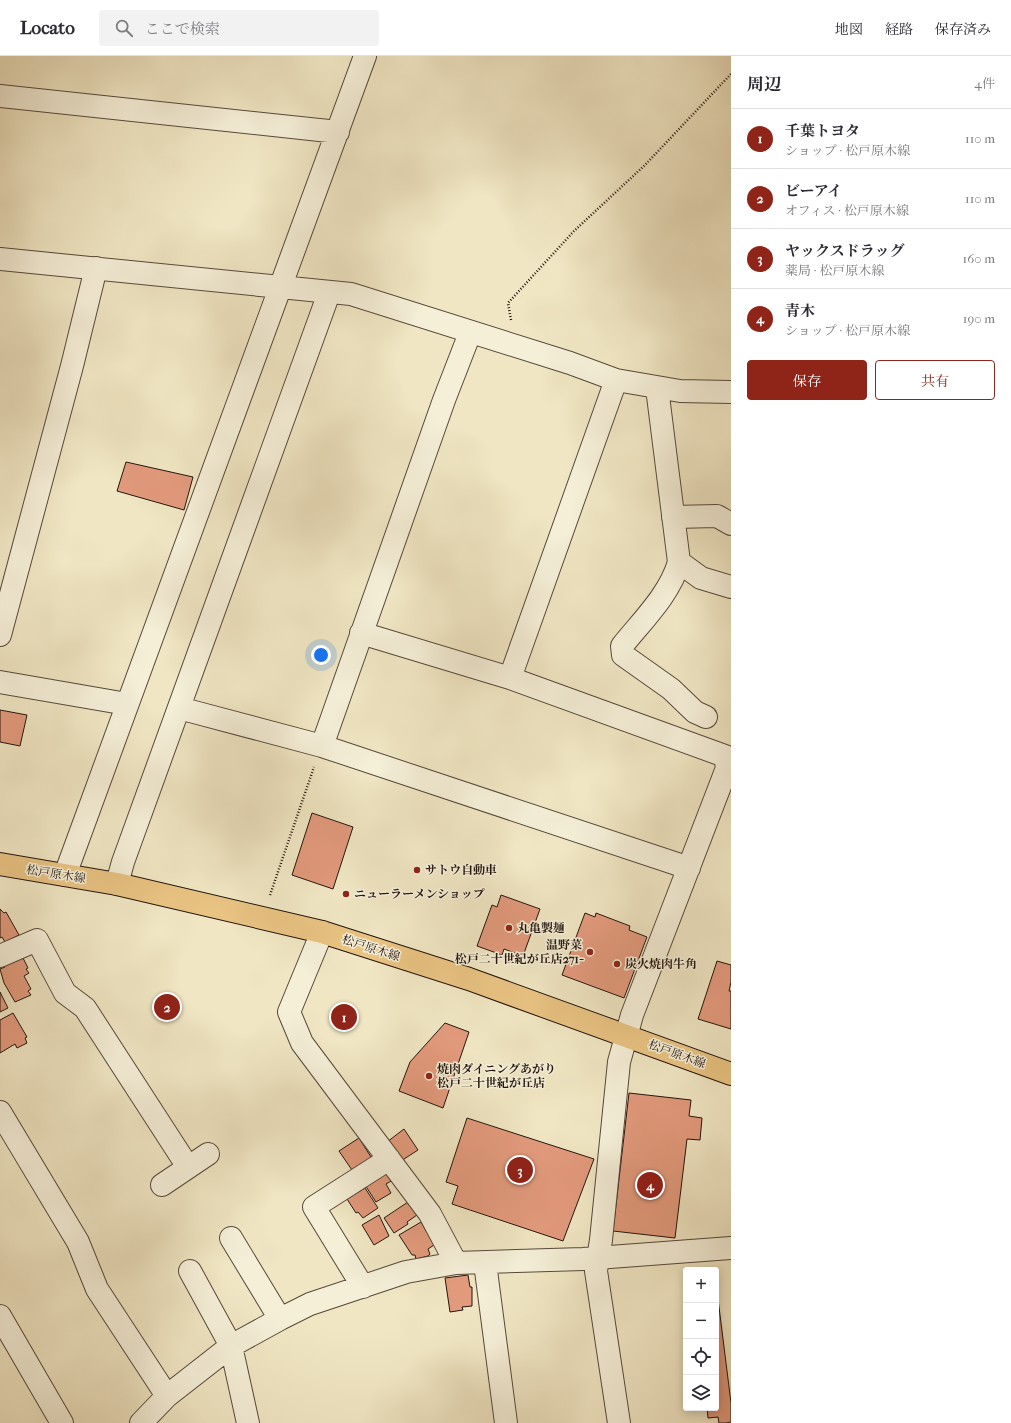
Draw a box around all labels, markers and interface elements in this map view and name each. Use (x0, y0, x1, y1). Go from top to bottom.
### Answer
search box (99, 10, 379, 46)
text: Locato (20, 17, 75, 39)
icon: search (113, 17, 135, 39)
text: ここで検索 (145, 20, 220, 38)
text: 地図 (835, 21, 863, 38)
text: 経路 (885, 21, 913, 38)
text: 保存済み (935, 21, 991, 38)
text: 周辺 (747, 74, 781, 94)
text: 4件 (974, 76, 995, 91)
text: 千葉トヨタ (785, 122, 860, 140)
text: 1 (758, 131, 762, 146)
text: 110 m (965, 131, 995, 146)
text: ショップ · 松戸原木線 (785, 143, 910, 158)
text: ビーアイ (785, 182, 842, 200)
text: 2 (757, 191, 763, 206)
text: 110 m (965, 191, 995, 206)
text: オフィス · 松戸原木線 (785, 203, 909, 218)
text: ヤックスドラッグ (785, 242, 905, 260)
text: 3 (757, 251, 763, 266)
text: 160 m (963, 251, 995, 266)
text: 薬局 · 松戸原木線 (785, 263, 884, 278)
text: 青木 (785, 302, 815, 320)
text: 4 (756, 311, 764, 326)
text: 190 m (963, 311, 995, 326)
text: ショップ · 松戸原木線 (785, 323, 910, 338)
button: 保存 (747, 360, 867, 400)
button: 共有 (875, 360, 995, 400)
your location (311, 645, 331, 665)
street label: 松戸原木線 (25, 862, 87, 886)
place label: サトウ自動車 (425, 863, 497, 877)
marker: サトウ自動車 (412, 865, 422, 875)
place label: ニューラーメンショップ (354, 887, 485, 901)
marker: ニューラーメンショップ (341, 889, 351, 899)
place label: 丸亀製麺 (517, 921, 565, 935)
marker: 丸亀製麺 (504, 923, 514, 933)
street label: 松戸原木線 (340, 932, 402, 964)
place label: 温野菜 松戸二十世紀が丘店271- (455, 938, 584, 966)
marker: 温野菜 松戸二十世紀が丘店271- (585, 947, 595, 957)
place label: 炭火焼肉牛角 (625, 957, 697, 971)
marker: 炭火焼肉牛角 (612, 959, 622, 969)
pin: 2 (154, 992, 180, 1022)
pin: 1 (331, 1002, 357, 1032)
street label: 松戸原木線 (646, 1037, 708, 1071)
place label: 焼肉ダイニングあがり 松戸二十世紀が丘店 (437, 1062, 556, 1090)
marker: 焼肉ダイニングあがり 松戸二十世紀が丘店 (424, 1071, 434, 1081)
pin: 3 (507, 1155, 533, 1185)
pin: 4 (637, 1170, 663, 1200)
map controls (683, 1267, 719, 1411)
button: + (683, 1267, 719, 1303)
button: − (683, 1303, 719, 1339)
button: locate (683, 1339, 719, 1375)
button: layers (683, 1375, 719, 1411)

